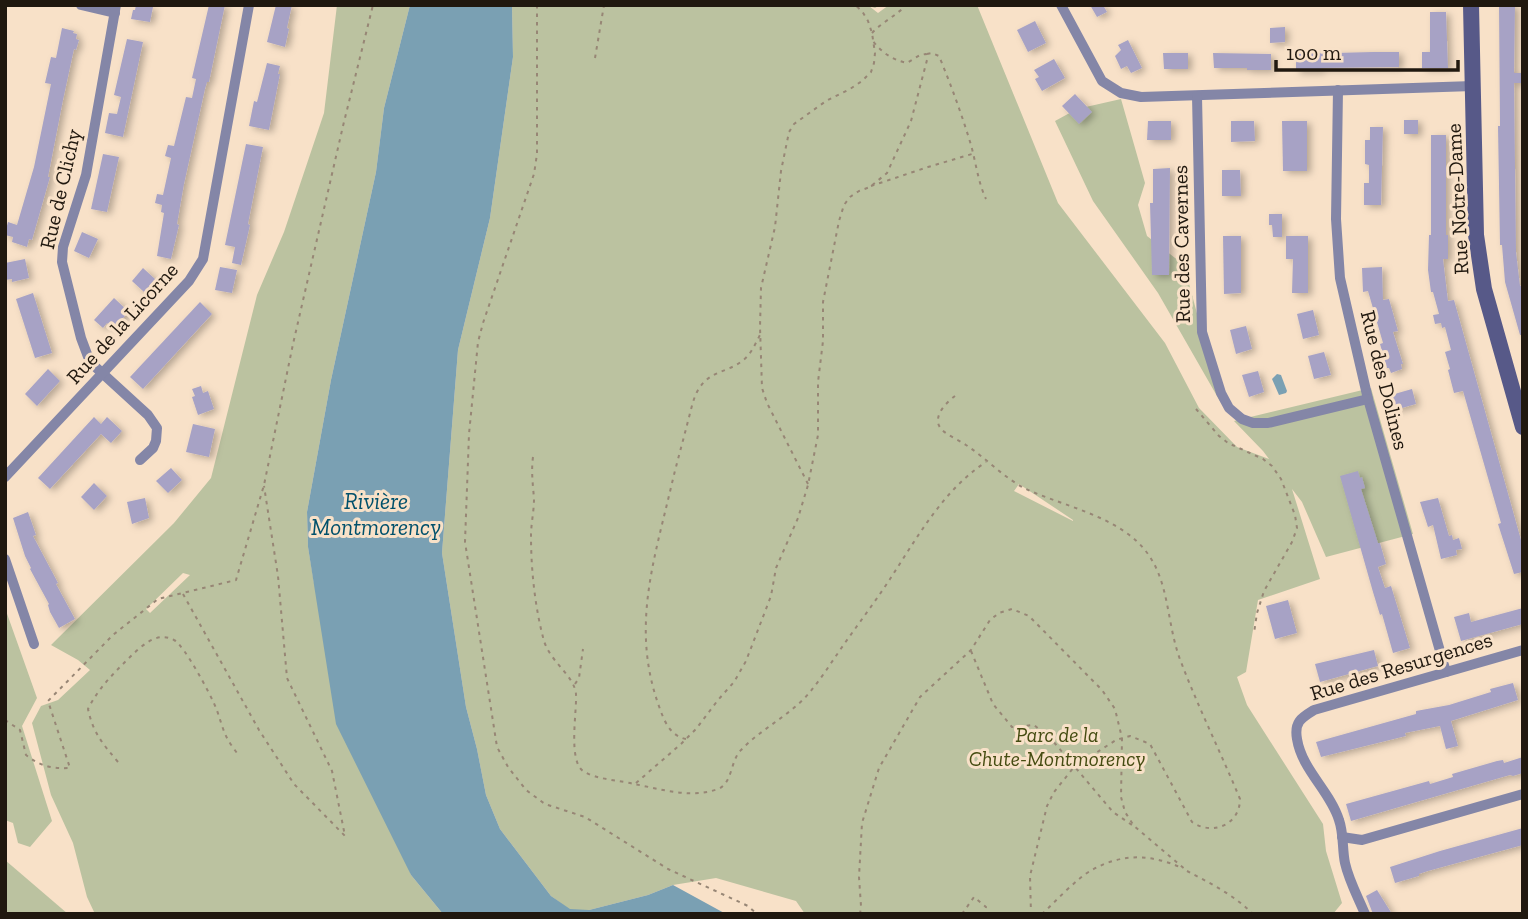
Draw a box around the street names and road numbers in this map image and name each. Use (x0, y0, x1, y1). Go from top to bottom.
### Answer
street label: Rue Notre-Dame (1441, 123, 1473, 275)
street label: Rue de Clichy (34, 126, 86, 251)
street label: Rue des Cavernes (1167, 165, 1195, 323)
street label: Rue de la Licorne (61, 257, 183, 389)
street label: Rue des Dolines (1356, 308, 1414, 452)
street label: Rue des Resurgences (1307, 626, 1495, 706)

